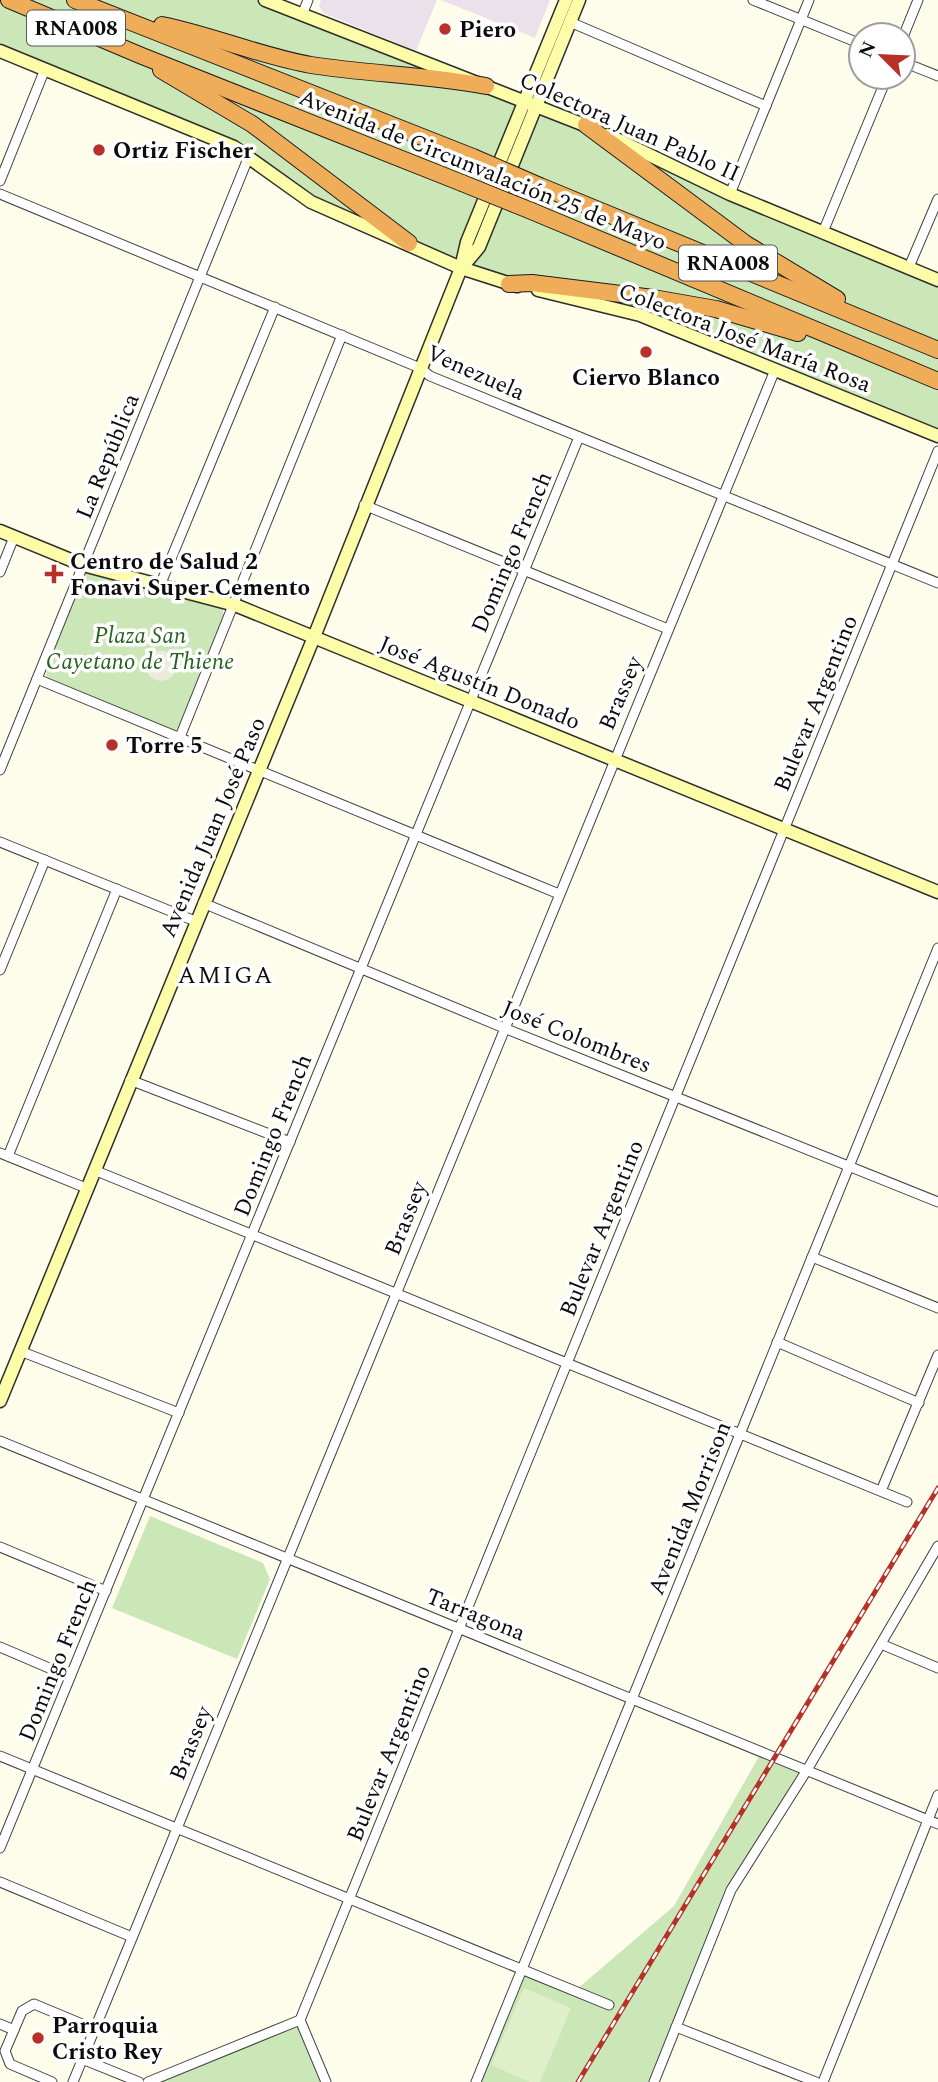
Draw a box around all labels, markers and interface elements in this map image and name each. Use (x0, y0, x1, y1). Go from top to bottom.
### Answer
road number: RNA008 (27, 10, 125, 46)
place label: Piero (459, 13, 516, 48)
marker: Piero (437, 21, 453, 37)
north arrow (847, 21, 917, 91)
text: N (851, 37, 884, 63)
street label: Colectora Juan Pablo II (514, 63, 745, 192)
street label: Avenida de Circunvalación 25 de Mayo (293, 80, 672, 260)
place label: Ortiz Fischer (113, 134, 253, 169)
marker: Ortiz Fischer (91, 142, 107, 158)
road number: RNA008 (679, 246, 777, 280)
street label: Colectora José María Rosa (613, 274, 876, 403)
street label: Venezuela (420, 336, 530, 411)
marker: Ciervo Blanco (638, 344, 654, 360)
place label: Ciervo Blanco (572, 361, 720, 396)
street label: La República (67, 388, 150, 525)
street label: Domingo French (463, 466, 562, 639)
place label: Centro de Salud 2 Fonavi Super Cemento (70, 545, 310, 606)
marker: Centro de Salud 2 Fonavi Super Cemento (44, 564, 64, 584)
street label: Bulevar Argentino (765, 610, 868, 797)
park label: Plaza San Cayetano de Thiene (46, 619, 234, 680)
street label: José Agustín Donado (374, 627, 585, 740)
street label: Brassey (590, 650, 653, 736)
street label: Avenida Juan José Paso (151, 712, 276, 943)
place label: Torre 5 (126, 729, 203, 764)
marker: Torre 5 (104, 737, 120, 753)
district label: AMIGA (178, 958, 274, 994)
street label: José Colombres (496, 991, 657, 1083)
street label: Domingo French (225, 1049, 322, 1222)
street label: Bulevar Argentino (551, 1135, 654, 1322)
street label: Brassey (376, 1175, 438, 1261)
street label: Avenida Morrison (640, 1416, 741, 1601)
street label: Domingo French (10, 1574, 107, 1747)
street label: Tarragona (420, 1580, 531, 1651)
street label: Bulevar Argentino (338, 1660, 441, 1847)
street label: Brassey (161, 1700, 223, 1786)
place label: Parroquia Cristo Rey (52, 2009, 163, 2070)
marker: Parroquia Cristo Rey (30, 2030, 46, 2046)

